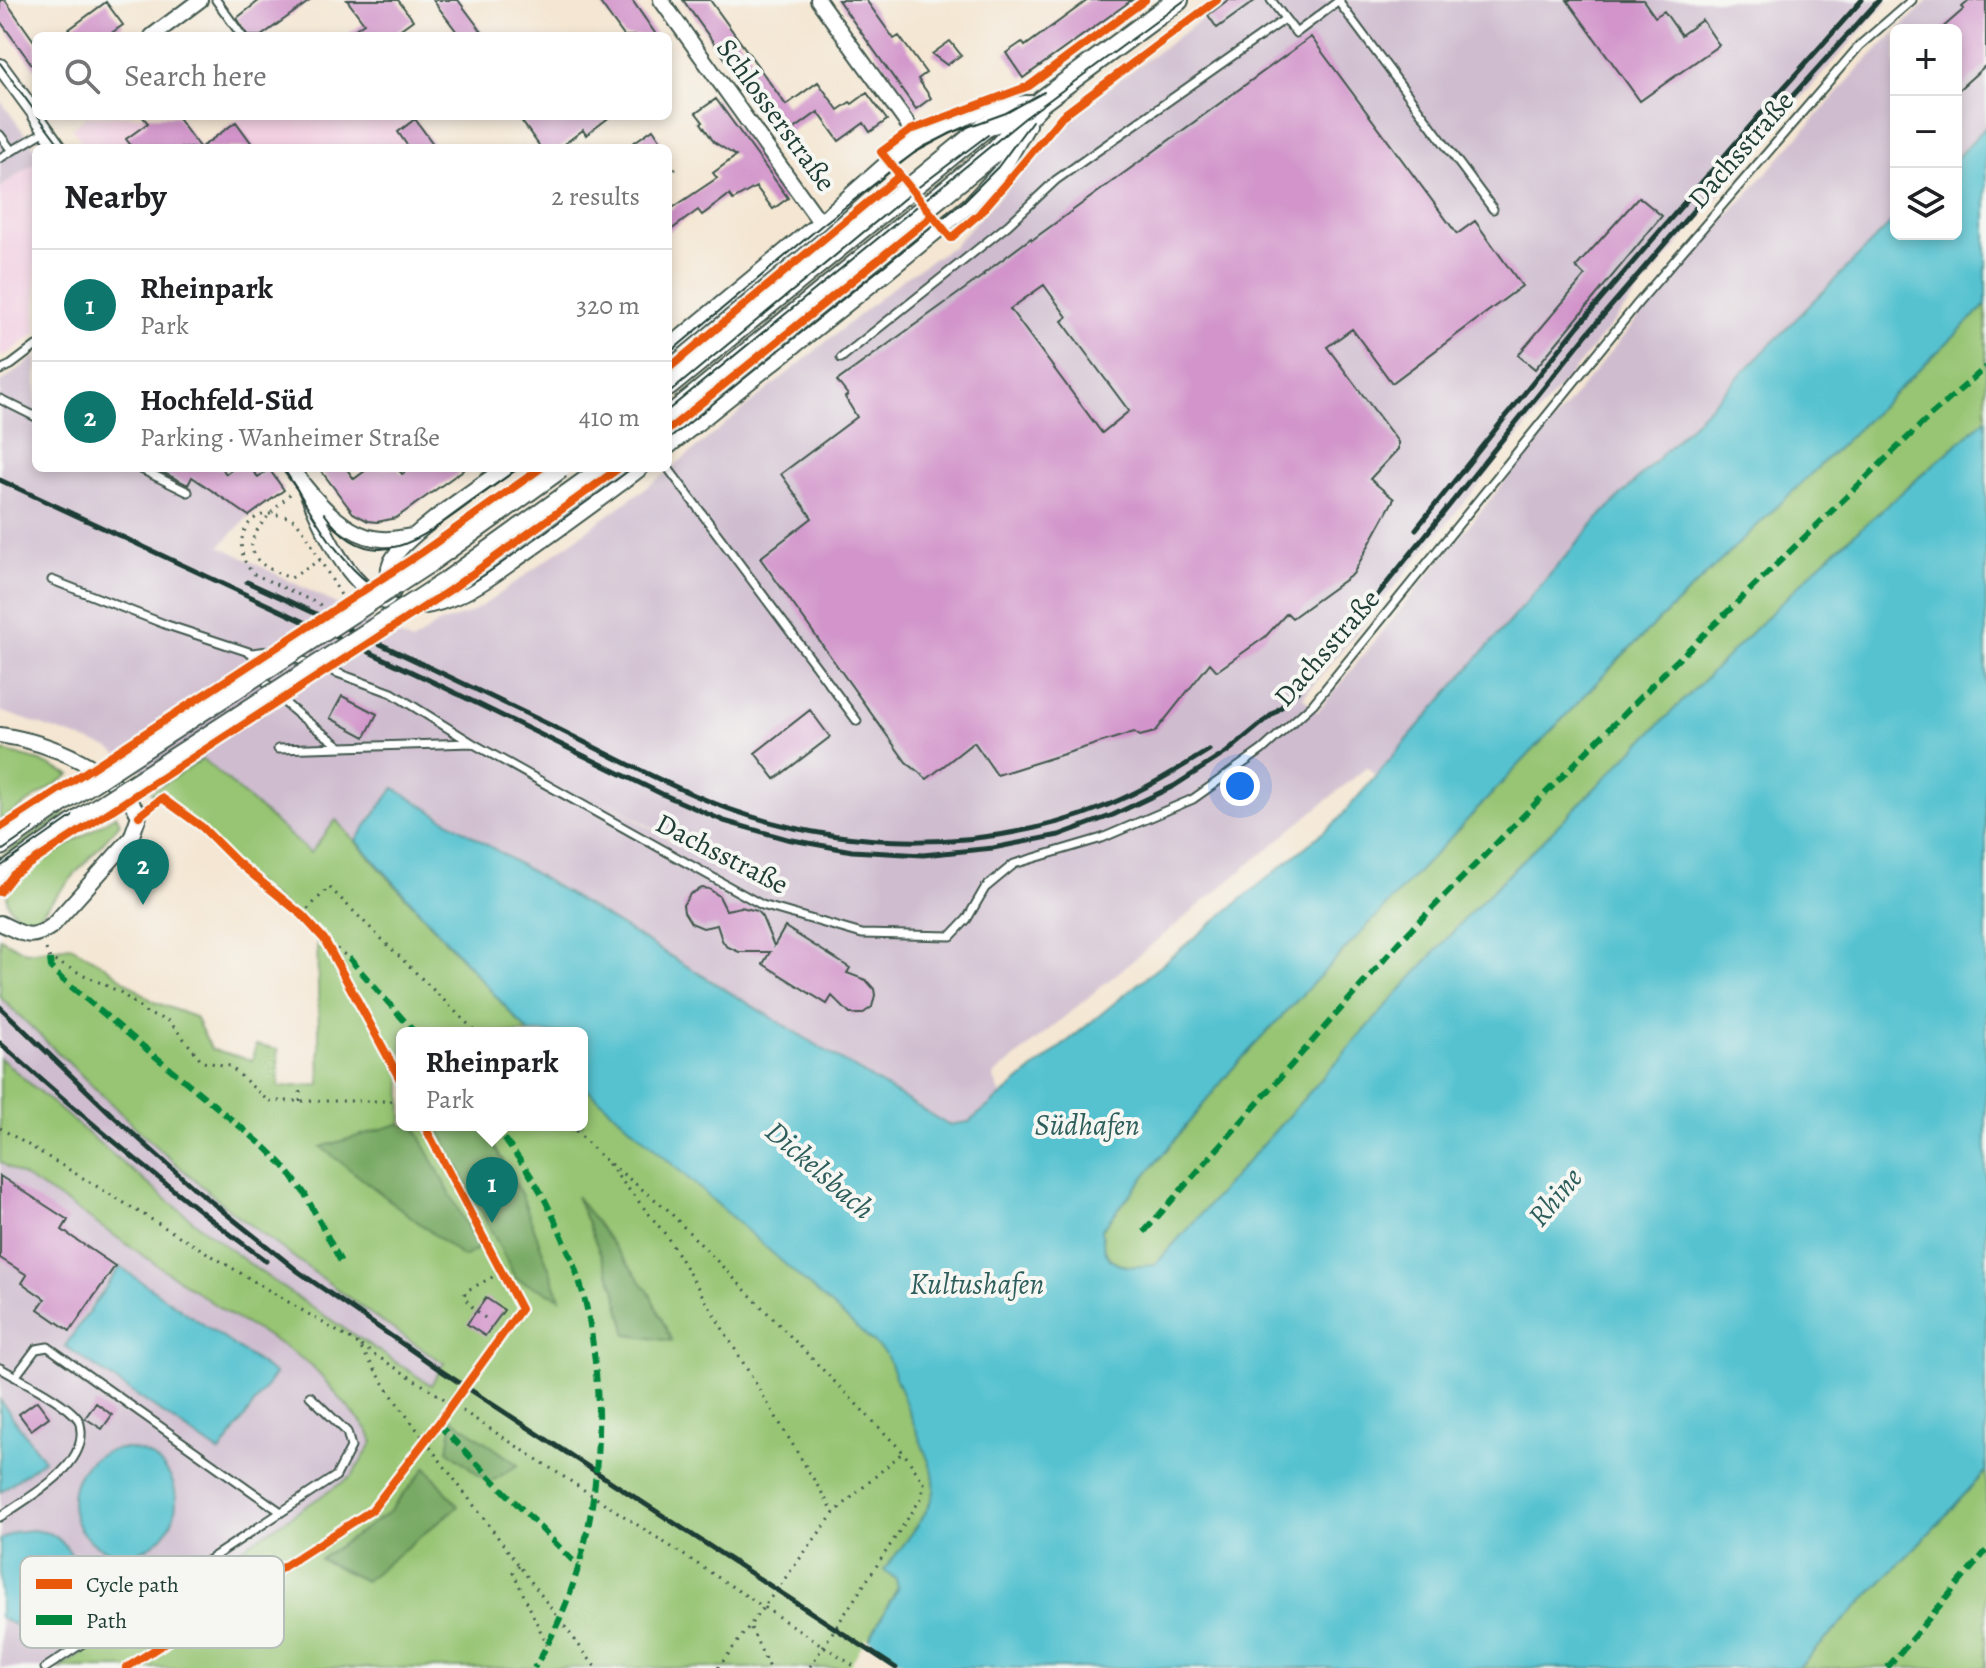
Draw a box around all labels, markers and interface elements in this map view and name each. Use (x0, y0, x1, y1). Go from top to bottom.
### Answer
map controls (1890, 24, 1962, 240)
button: + (1890, 24, 1962, 96)
street label: Schlosserstraße (708, 31, 844, 199)
search box (32, 32, 672, 120)
icon: search (60, 54, 104, 98)
text: Search here (124, 56, 267, 96)
street label: Dachsstraße (1679, 83, 1803, 217)
button: − (1890, 96, 1962, 168)
button: layers (1890, 168, 1962, 240)
text: Nearby (64, 173, 167, 220)
text: 2 results (551, 179, 640, 214)
text: Rheinpark (140, 268, 273, 308)
text: 1 (85, 288, 95, 323)
text: 320 m (576, 288, 640, 323)
text: Park (140, 308, 189, 343)
text: Hochfeld-Süd (140, 380, 313, 420)
text: 2 (84, 400, 96, 435)
text: 410 m (579, 400, 640, 435)
text: Parking · Wanheimer Straße (140, 420, 440, 455)
street label: Dachsstraße (1265, 581, 1389, 715)
your location (1220, 766, 1260, 806)
street label: Dachsstraße (649, 804, 795, 904)
pin: 2 (117, 839, 169, 905)
popup (396, 1027, 588, 1131)
text: Rheinpark (425, 1042, 559, 1082)
text: Park (425, 1082, 474, 1117)
water label: Südhafen (1034, 1105, 1140, 1145)
water label: Dickelsbach (757, 1112, 883, 1228)
pin: 1 (466, 1157, 518, 1223)
water label: Rhine (1519, 1159, 1592, 1235)
water label: Kultushafen (910, 1264, 1044, 1304)
legend (20, 1556, 284, 1648)
text: Cycle path (86, 1570, 179, 1600)
text: Path (86, 1606, 127, 1636)

